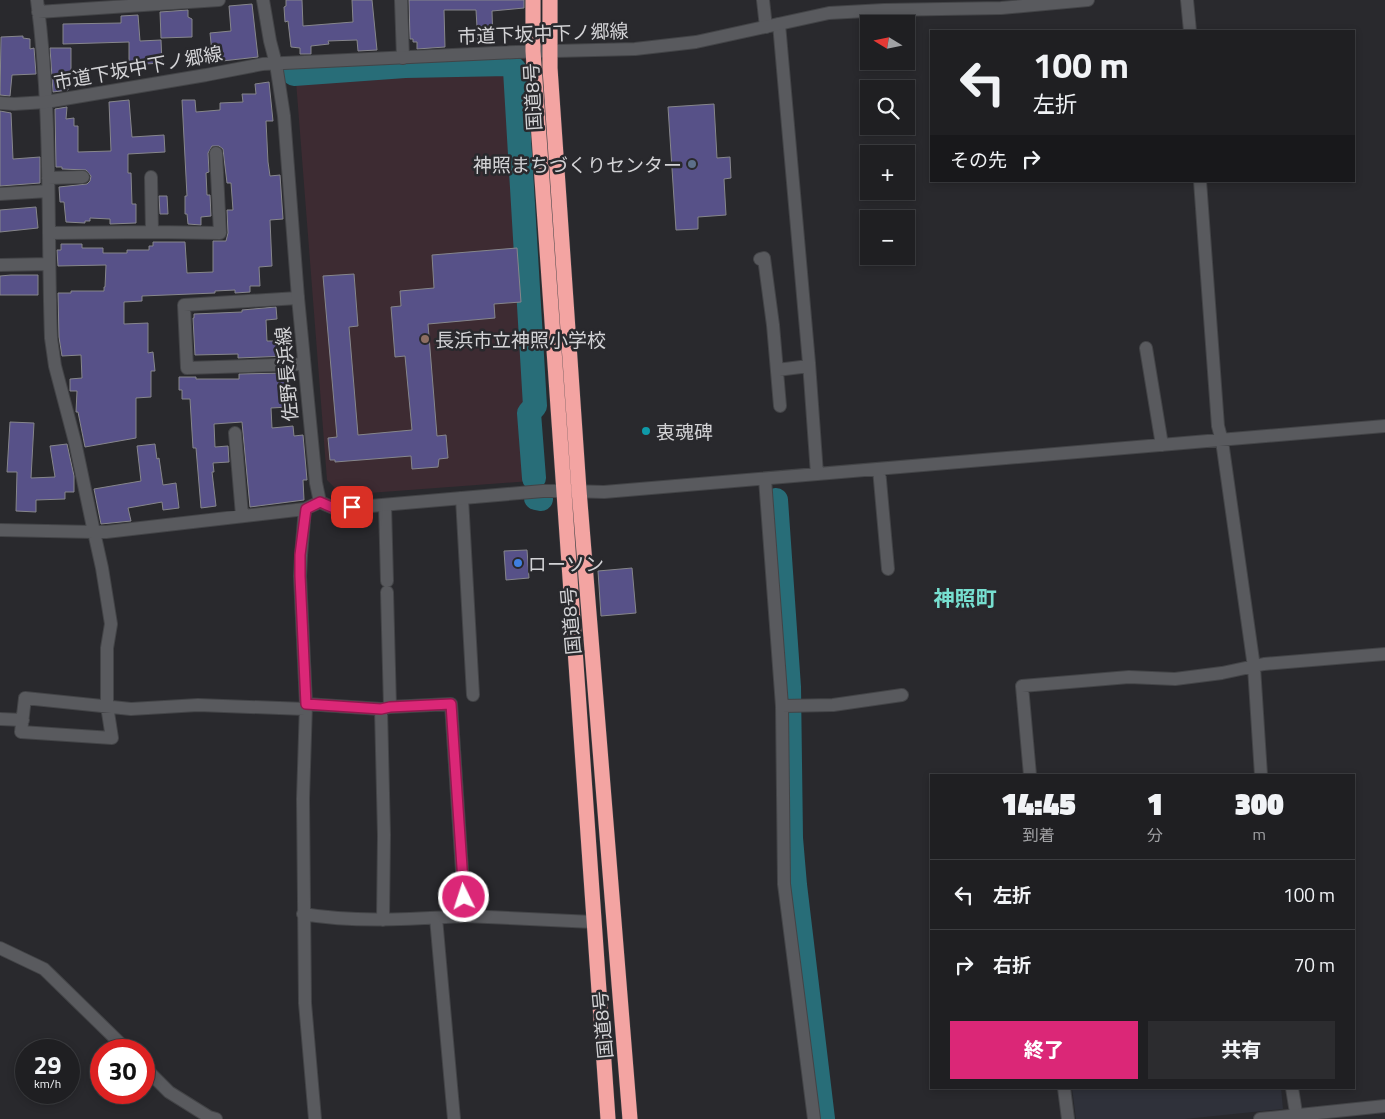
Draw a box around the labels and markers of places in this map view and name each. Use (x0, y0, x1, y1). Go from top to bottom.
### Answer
place label: 神照まちづくりセンター (473, 150, 682, 179)
marker: 神照まちづくりセンター (686, 158, 698, 170)
place label: 長浜市立神照小学校 (435, 325, 606, 354)
marker: 長浜市立神照小学校 (419, 333, 431, 345)
place label: 衷魂碑 (656, 417, 713, 446)
marker: 衷魂碑 (640, 425, 652, 437)
pin (331, 486, 373, 528)
place label: ローソン (528, 549, 604, 578)
marker: ローソン (512, 557, 524, 569)

